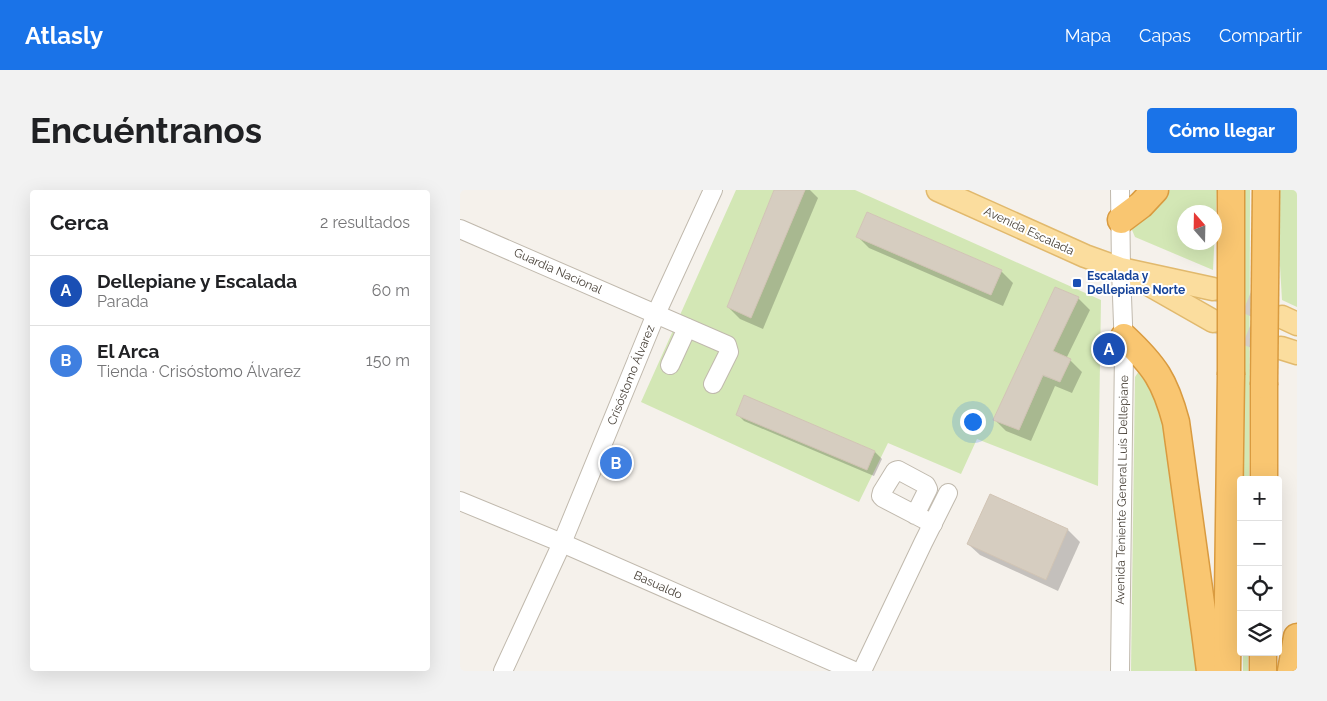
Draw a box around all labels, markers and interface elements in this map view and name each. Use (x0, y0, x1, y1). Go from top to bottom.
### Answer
text: Atlasly (25, 21, 103, 50)
text: Mapa (1065, 25, 1111, 46)
text: Capas (1139, 25, 1191, 46)
text: Compartir (1219, 25, 1302, 46)
button: Cómo llegar (1147, 108, 1297, 153)
text: Encuéntranos (30, 110, 262, 151)
street label: Avenida Escalada (982, 204, 1076, 258)
north arrow (1177, 205, 1222, 250)
text: Cerca (50, 210, 109, 235)
text: 2 resultados (320, 213, 410, 232)
street label: Guardia Nacional (512, 245, 605, 297)
place label: Escalada y Dellepiane Norte (1087, 269, 1185, 297)
text: Dellepiane y Escalada (97, 270, 297, 292)
marker: Escalada y Dellepiane Norte (1071, 277, 1083, 289)
text: A (61, 281, 71, 300)
text: 60 m (372, 281, 410, 300)
text: Parada (97, 292, 149, 311)
street label: Crisóstomo Álvarez (605, 323, 657, 427)
pin: A (1093, 330, 1125, 368)
text: El Arca (97, 340, 160, 362)
text: B (61, 351, 71, 370)
text: 150 m (366, 351, 410, 370)
text: Tienda · Crisóstomo Álvarez (97, 362, 301, 381)
street label: Avenida Teniente General Luís Dellepiane (1113, 375, 1131, 605)
your location (960, 409, 986, 435)
pin: B (600, 444, 632, 482)
map controls (1237, 476, 1282, 656)
button: + (1237, 476, 1282, 521)
button: − (1237, 521, 1282, 566)
button: locate (1237, 566, 1282, 611)
street label: Basualdo (631, 568, 685, 602)
button: layers (1237, 611, 1282, 656)

